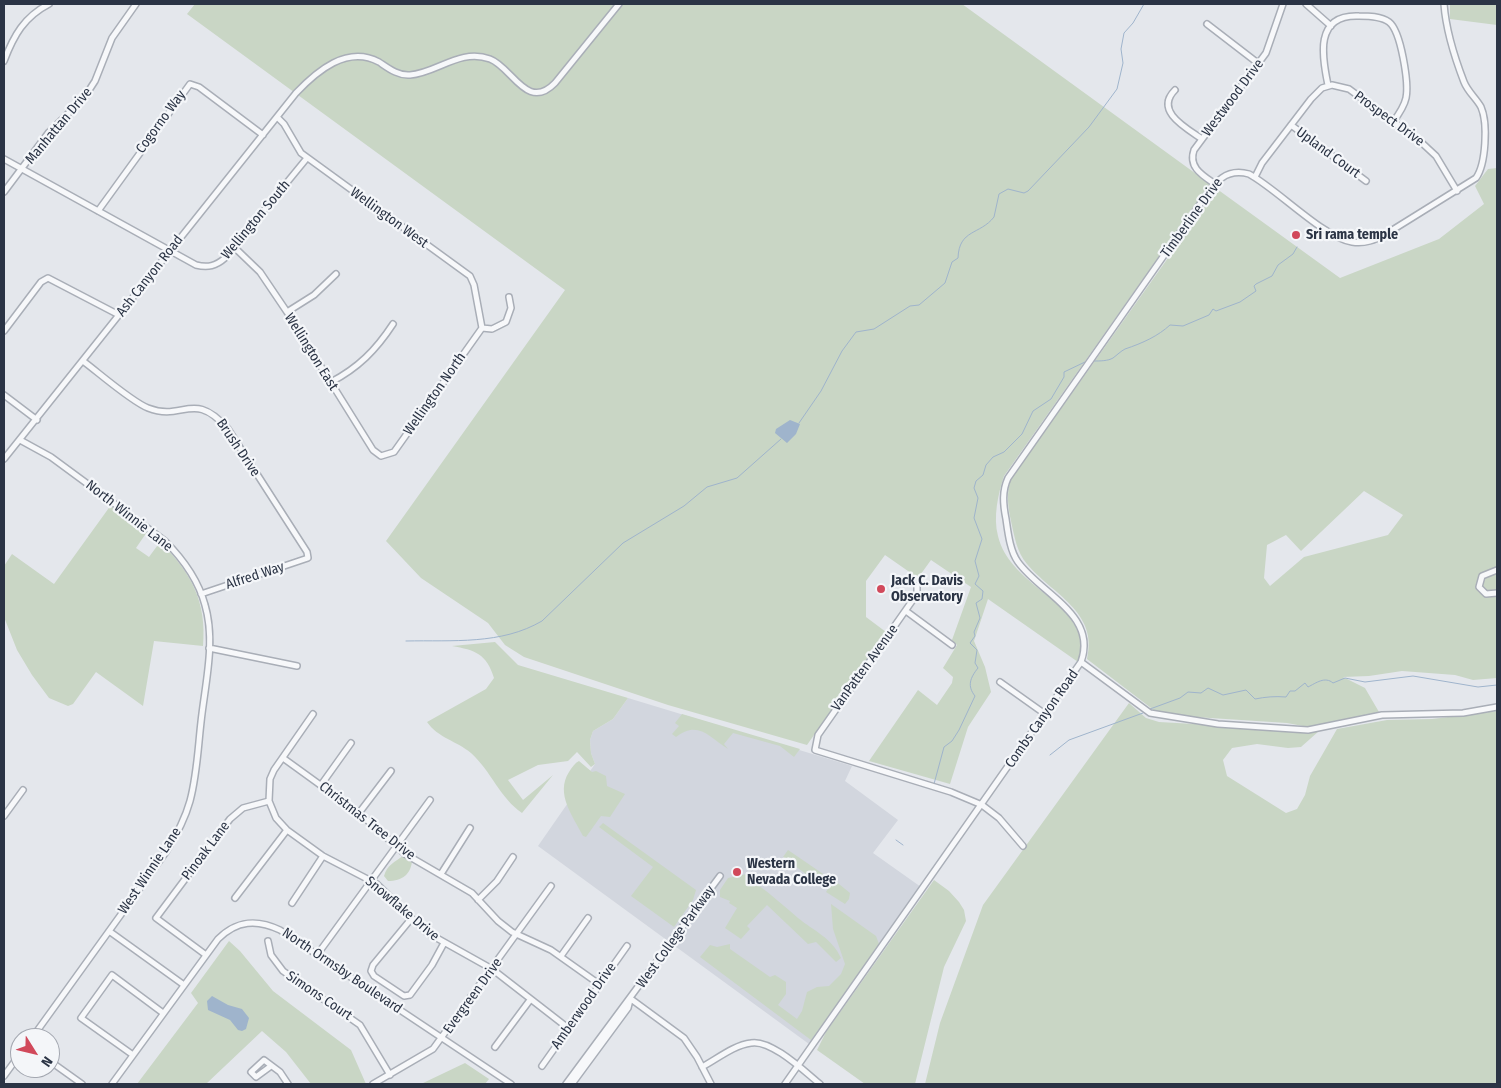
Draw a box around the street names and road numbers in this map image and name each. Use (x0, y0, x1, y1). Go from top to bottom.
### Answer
street label: Westwood Drive (1199, 56, 1267, 140)
street label: Manhattan Drive (22, 84, 96, 168)
street label: Cogorno Way (133, 87, 189, 157)
street label: Prospect Drive (1351, 88, 1427, 150)
street label: Upland Court (1293, 124, 1363, 182)
street label: Timberline Drive (1157, 175, 1227, 261)
street label: Wellington South (218, 177, 294, 263)
street label: Wellington West (347, 184, 431, 252)
street label: Ash Canyon Road (113, 232, 187, 320)
street label: Wellington East (280, 310, 342, 394)
street label: Wellington North (400, 349, 470, 439)
street label: Brush Drive (213, 416, 263, 480)
street label: North Winnie Lane (82, 477, 176, 555)
street label: Alfred Way (224, 559, 286, 593)
street label: VanPatten Avenue (828, 621, 902, 715)
street label: Combs Canyon Road (1002, 667, 1082, 771)
street label: Christmas Tree Drive (316, 778, 418, 864)
street label: Pinoak Lane (178, 818, 234, 884)
street label: West Winnie Lane (115, 824, 185, 918)
street label: Snowflake Drive (362, 873, 442, 945)
street label: West College Parkway (633, 882, 719, 992)
street label: North Ormsby Boulevard (279, 925, 405, 1017)
street label: Evergreen Drive (440, 955, 506, 1037)
street label: Amberwood Drive (548, 960, 620, 1052)
street label: Simons Court (283, 968, 355, 1024)

